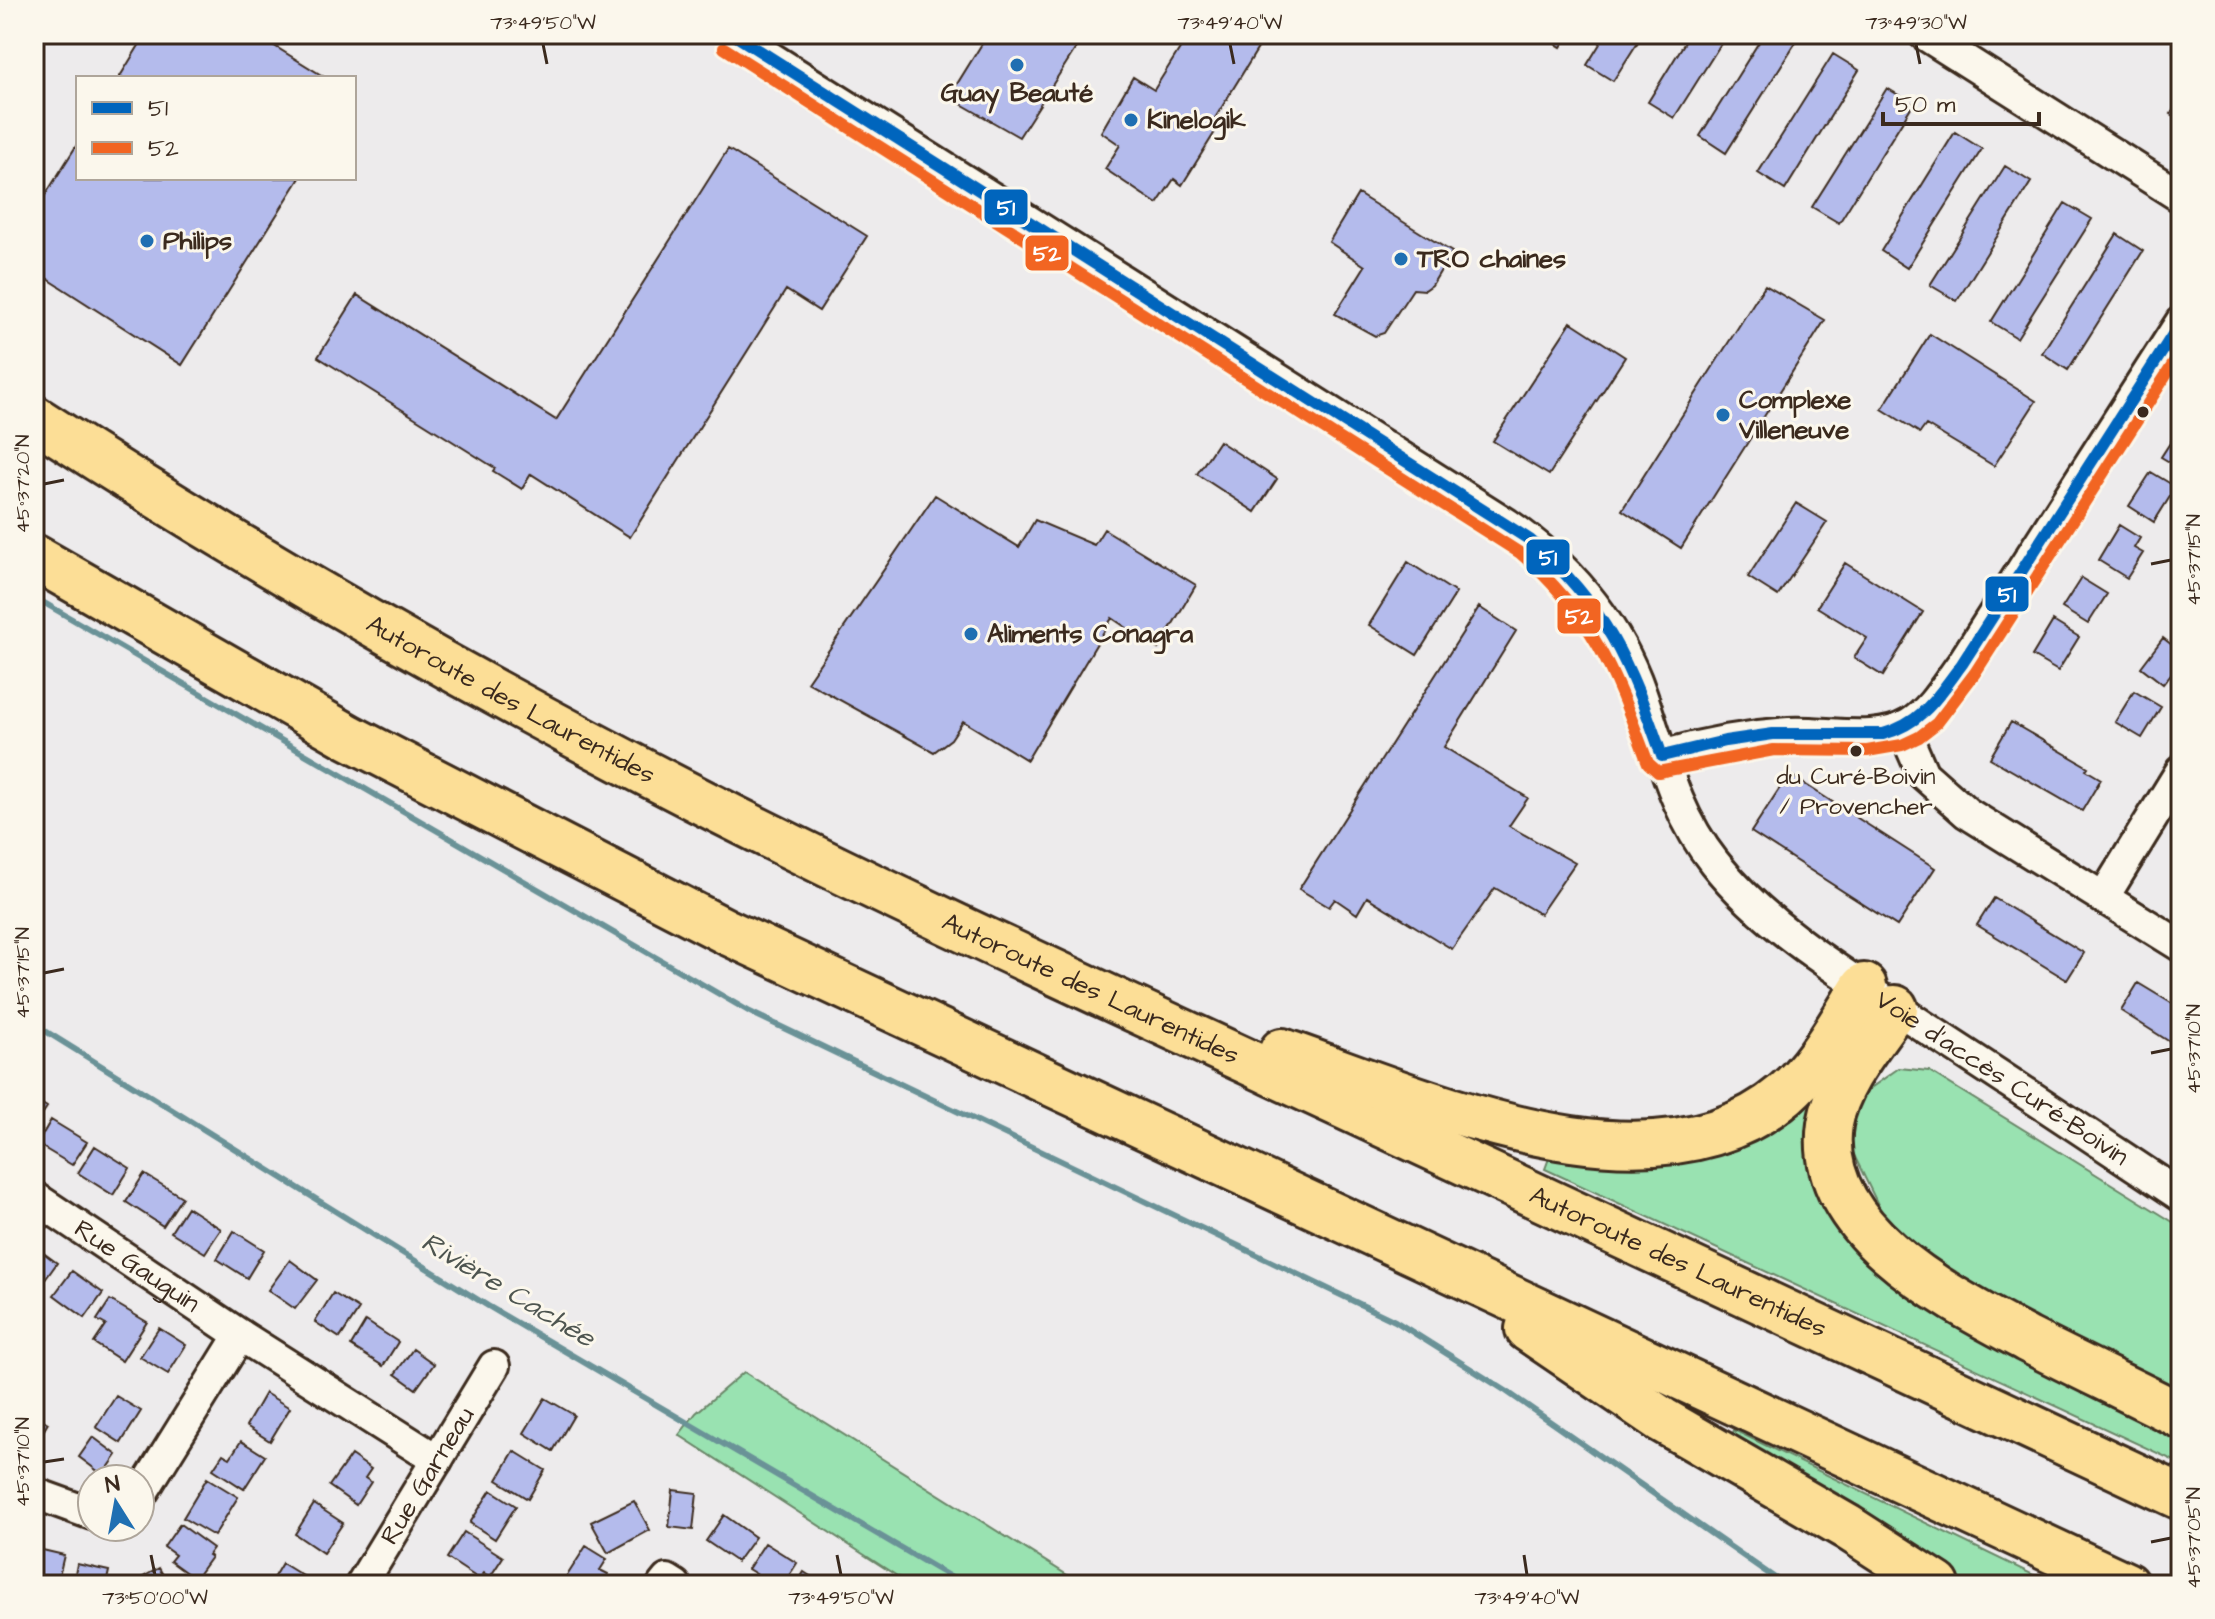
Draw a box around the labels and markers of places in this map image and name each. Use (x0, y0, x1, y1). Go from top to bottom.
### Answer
marker: Guay Beauté (1008, 56, 1026, 74)
place label: Guay Beauté (941, 75, 1093, 114)
place label: Kinelogik (1147, 102, 1247, 141)
marker: Kinelogik (1122, 111, 1140, 129)
place label: Philips (163, 223, 232, 259)
marker: Philips (138, 232, 156, 250)
place label: TRO chaines (1416, 241, 1566, 277)
marker: TRO chaines (1392, 250, 1410, 268)
place label: Complexe Villeneuve (1738, 382, 1851, 448)
unlabelled marker (2135, 404, 2151, 420)
marker: Complexe Villeneuve (1714, 406, 1732, 424)
place label: Aliments Conagra (987, 616, 1194, 655)
marker: Aliments Conagra (962, 625, 980, 643)
marker: du Curé-Boivin / Provencher (1848, 743, 1864, 759)
place label: du Curé-Boivin / Provencher (1776, 760, 1936, 824)

